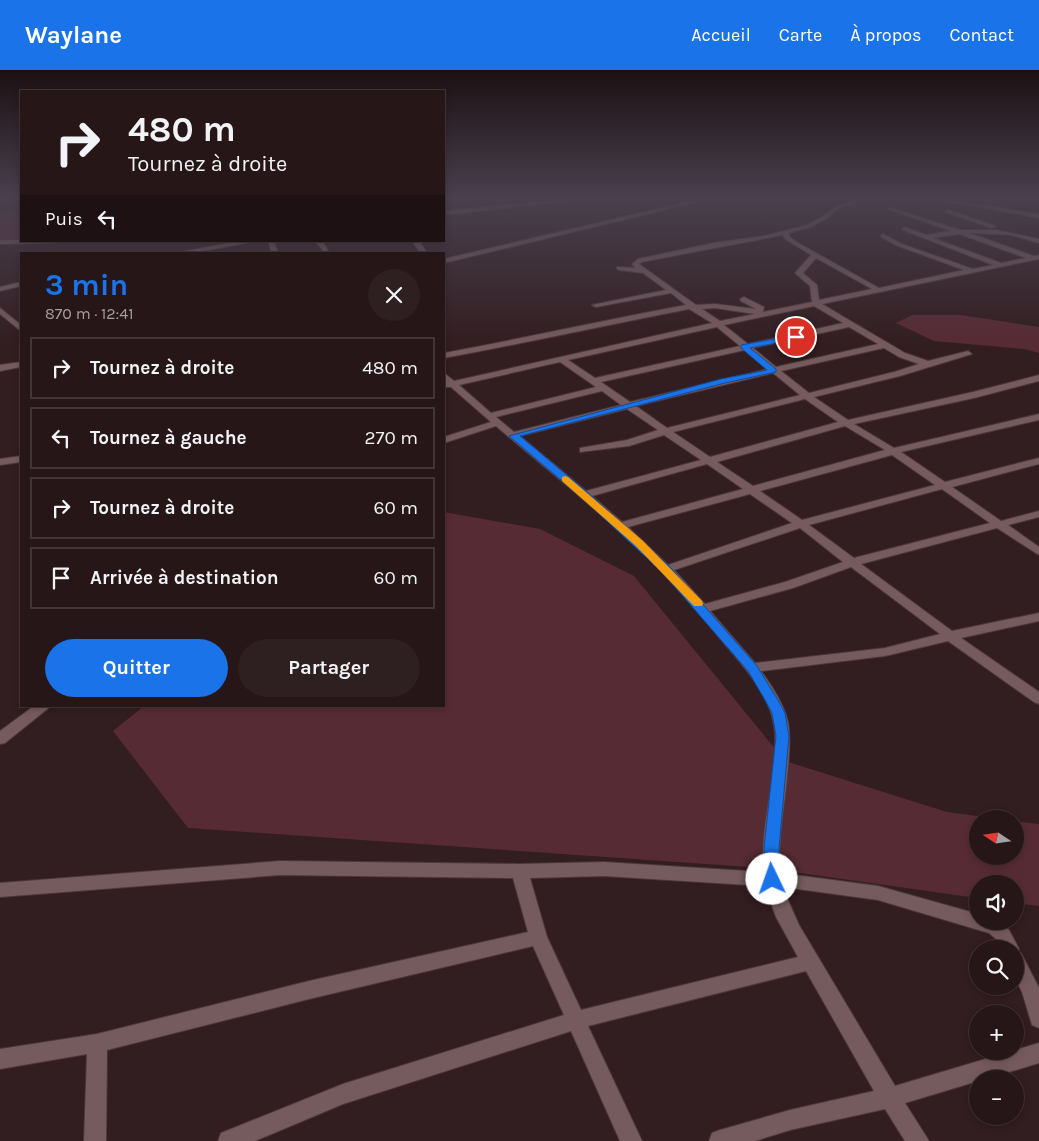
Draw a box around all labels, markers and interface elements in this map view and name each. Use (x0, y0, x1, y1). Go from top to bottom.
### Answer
text: Waylane (25, 21, 122, 49)
text: Accueil (691, 24, 751, 46)
text: Carte (779, 24, 822, 46)
text: À propos (850, 24, 922, 46)
text: Contact (950, 24, 1014, 46)
text: 480 m (128, 109, 236, 150)
icon: right (45, 110, 110, 175)
text: Tournez à droite (128, 151, 287, 177)
icon: left (93, 205, 121, 233)
text: Puis (45, 208, 83, 230)
text: 3 min (45, 267, 128, 303)
button: close (368, 269, 420, 321)
text: 870 m · 12:41 (45, 304, 134, 323)
pin (775, 316, 817, 358)
icon: arrive (782, 323, 810, 351)
icon: right (47, 354, 75, 382)
text: Tournez à droite (90, 357, 234, 379)
text: 480 m (362, 357, 418, 379)
icon: left (47, 424, 75, 452)
text: Tournez à gauche (90, 427, 247, 449)
text: 270 m (365, 427, 418, 449)
icon: right (47, 494, 75, 522)
text: Tournez à droite (90, 497, 234, 519)
text: 60 m (374, 497, 418, 519)
icon: arrive (47, 564, 75, 592)
text: Arrivée à destination (90, 567, 279, 589)
text: 60 m (374, 567, 418, 589)
button: Quitter (45, 639, 228, 697)
button: Partager (238, 639, 420, 697)
north arrow (969, 810, 1024, 865)
map controls (969, 810, 1024, 1125)
position arrow (745, 852, 797, 904)
button: sound (969, 875, 1024, 930)
button: search (969, 940, 1024, 995)
button: + (969, 1005, 1024, 1060)
button: − (969, 1070, 1024, 1125)

